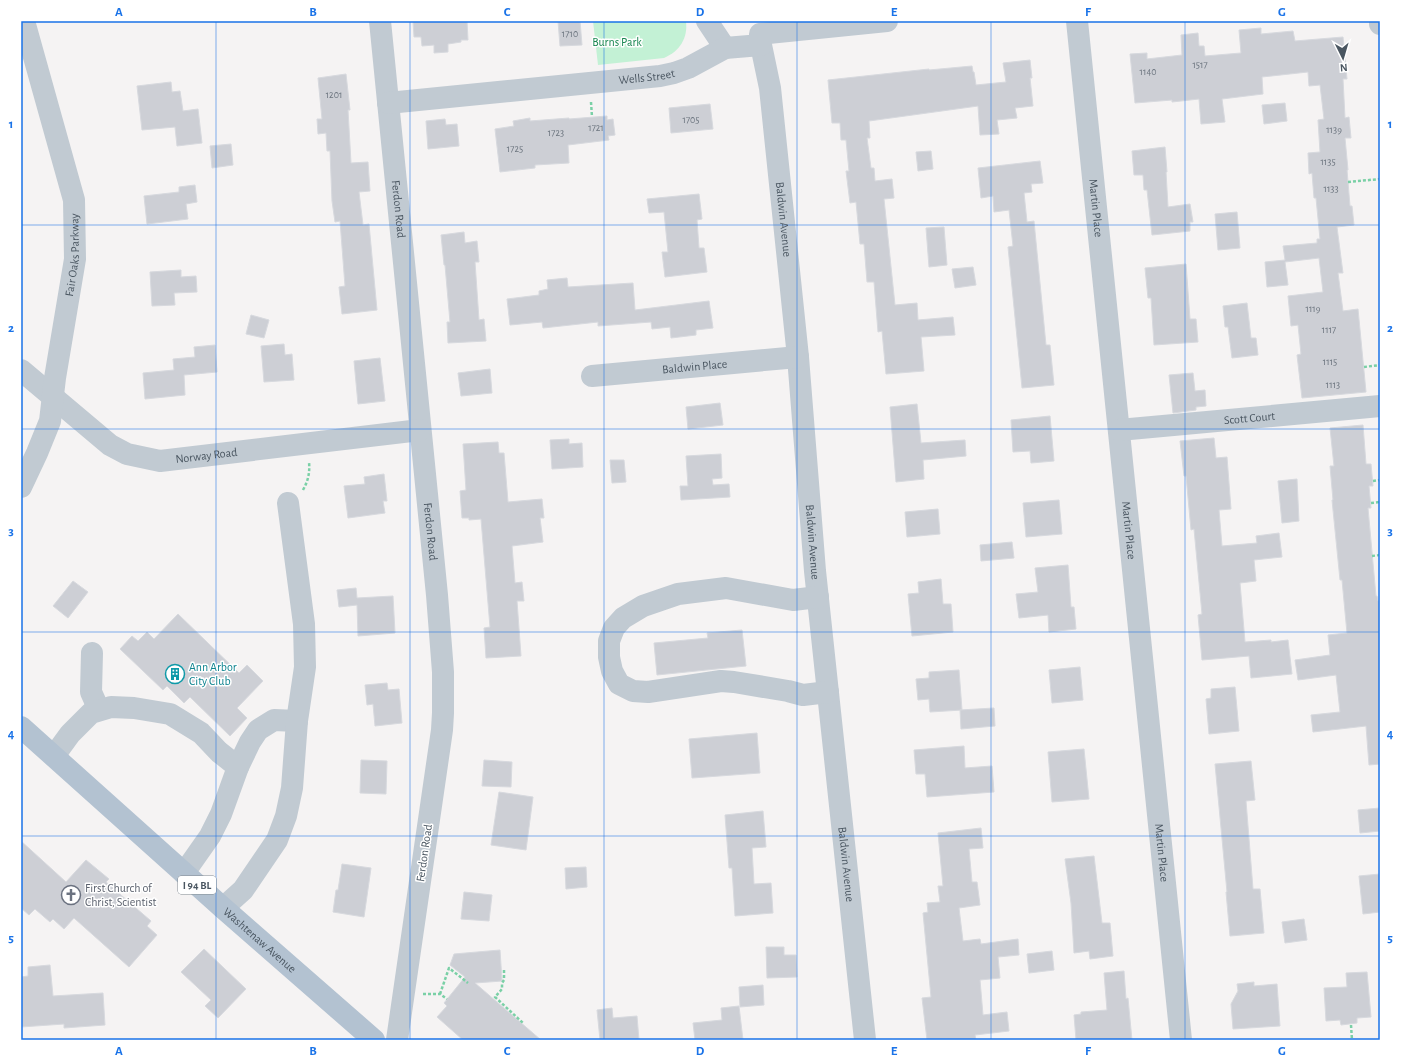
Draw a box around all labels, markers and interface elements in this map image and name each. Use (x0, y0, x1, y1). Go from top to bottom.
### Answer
text: A (115, 6, 123, 19)
text: B (309, 6, 317, 19)
text: C (504, 6, 511, 19)
text: D (696, 6, 705, 19)
text: E (891, 6, 898, 19)
text: F (1085, 6, 1092, 19)
text: G (1278, 6, 1286, 19)
house number: 1710 (562, 29, 578, 39)
park label: Burns Park (592, 36, 642, 48)
north arrow (1323, 38, 1363, 78)
house number: 1517 (1192, 60, 1208, 70)
text: N (1340, 62, 1348, 73)
street label: Wells Street (618, 67, 676, 86)
house number: 1140 (1140, 67, 1156, 77)
house number: 1201 (326, 90, 342, 100)
house number: 1705 (682, 115, 700, 125)
text: 1 (9, 118, 13, 131)
text: 1 (1388, 118, 1392, 131)
house number: 1721 (588, 123, 604, 133)
house number: 1139 (1326, 125, 1342, 135)
house number: 1723 (548, 128, 564, 138)
house number: 1725 (507, 144, 523, 154)
house number: 1135 (1320, 157, 1336, 167)
street label: Martin Place (1087, 178, 1105, 238)
street label: Ferdon Road (390, 179, 408, 239)
street label: Baldwin Avenue (774, 181, 794, 257)
house number: 1133 (1323, 184, 1339, 194)
street label: Fair Oaks Parkway (63, 213, 81, 297)
house number: 1119 (1305, 304, 1321, 314)
text: 2 (8, 322, 14, 335)
text: 2 (1387, 322, 1393, 335)
house number: 1117 (1322, 325, 1336, 335)
house number: 1115 (1323, 357, 1337, 367)
street label: Baldwin Place (661, 358, 728, 376)
house number: 1113 (1326, 380, 1340, 390)
street label: Scott Court (1223, 410, 1276, 426)
street label: Norway Road (175, 446, 238, 465)
street label: Martin Place (1120, 501, 1138, 560)
street label: Ferdon Road (422, 502, 440, 561)
street label: Baldwin Avenue (804, 504, 822, 580)
text: 3 (8, 525, 14, 538)
text: 3 (1387, 525, 1393, 538)
place label: Ann Arbor City Club (189, 661, 237, 688)
building icon: Ann Arbor City Club (164, 663, 186, 685)
text: 4 (8, 728, 15, 741)
text: 4 (1387, 728, 1394, 741)
street label: Ferdon Road (414, 823, 434, 883)
street label: Martin Place (1153, 823, 1171, 882)
street label: Baldwin Avenue (836, 826, 856, 902)
road number: I 94 BL (178, 876, 216, 894)
place label: First Church of Christ, Scientist (85, 882, 157, 908)
church icon: First Church of Christ, Scientist (60, 884, 82, 906)
street label: Washtenaw Avenue (221, 905, 298, 975)
text: 5 (8, 932, 14, 945)
text: 5 (1387, 932, 1393, 945)
text: A (115, 1045, 123, 1058)
text: B (309, 1045, 317, 1058)
text: C (504, 1045, 511, 1058)
text: D (696, 1045, 705, 1058)
text: E (891, 1045, 898, 1058)
text: F (1085, 1045, 1092, 1058)
text: G (1278, 1045, 1286, 1058)

